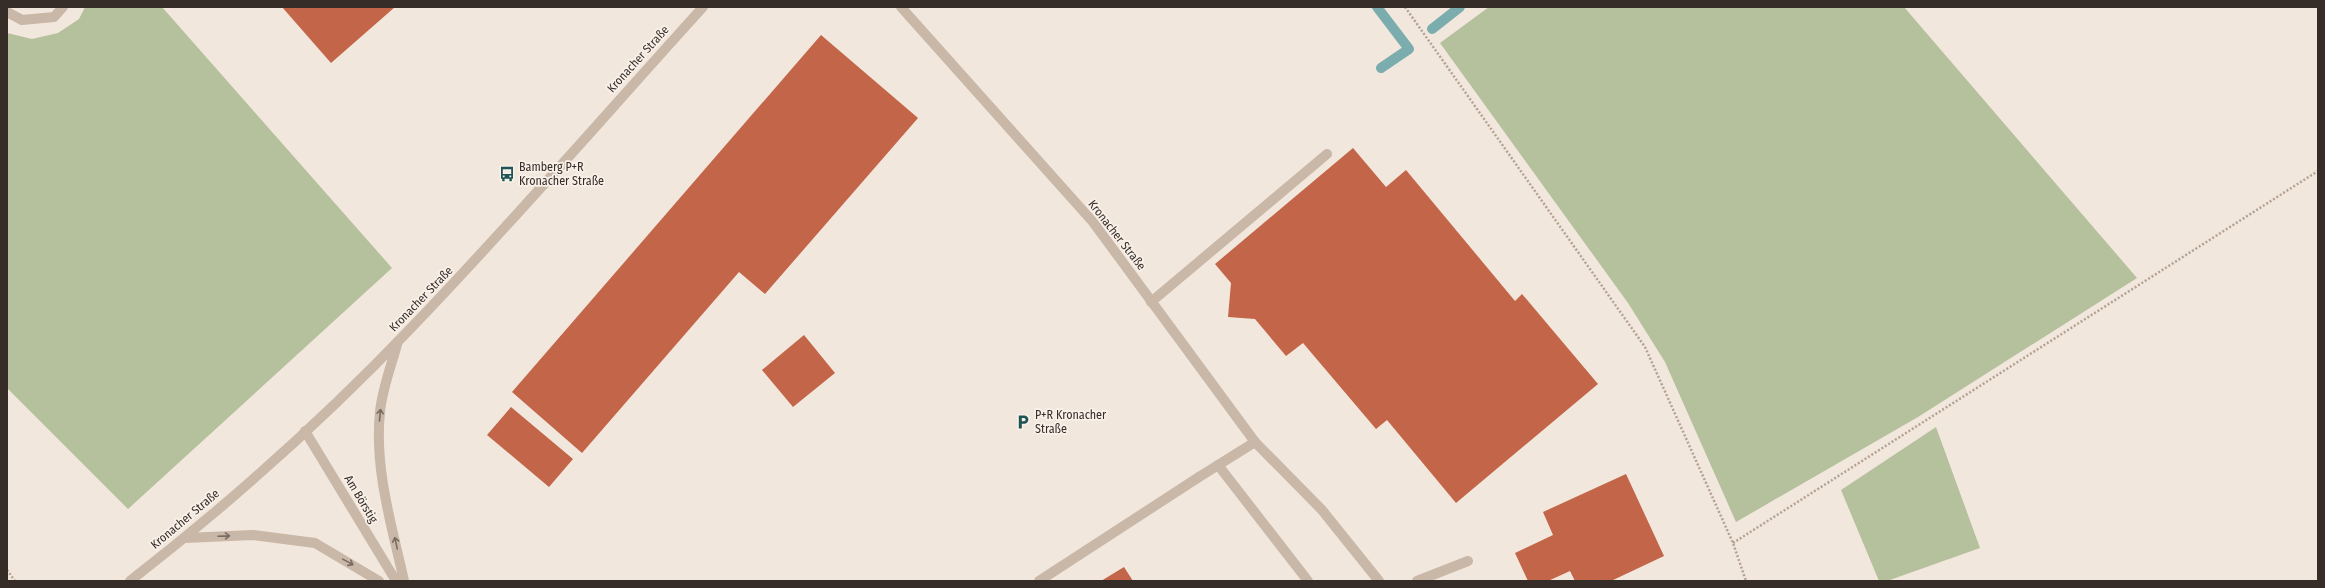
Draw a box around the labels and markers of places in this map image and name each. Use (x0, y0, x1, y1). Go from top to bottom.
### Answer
place label: Bamberg P+R Kronacher Straße (519, 160, 604, 188)
bus stop icon: Bamberg P+R Kronacher Straße (498, 165, 516, 183)
place label: P+R Kronacher Straße (1035, 408, 1107, 436)
parking icon: P+R Kronacher Straße (1014, 413, 1032, 431)

